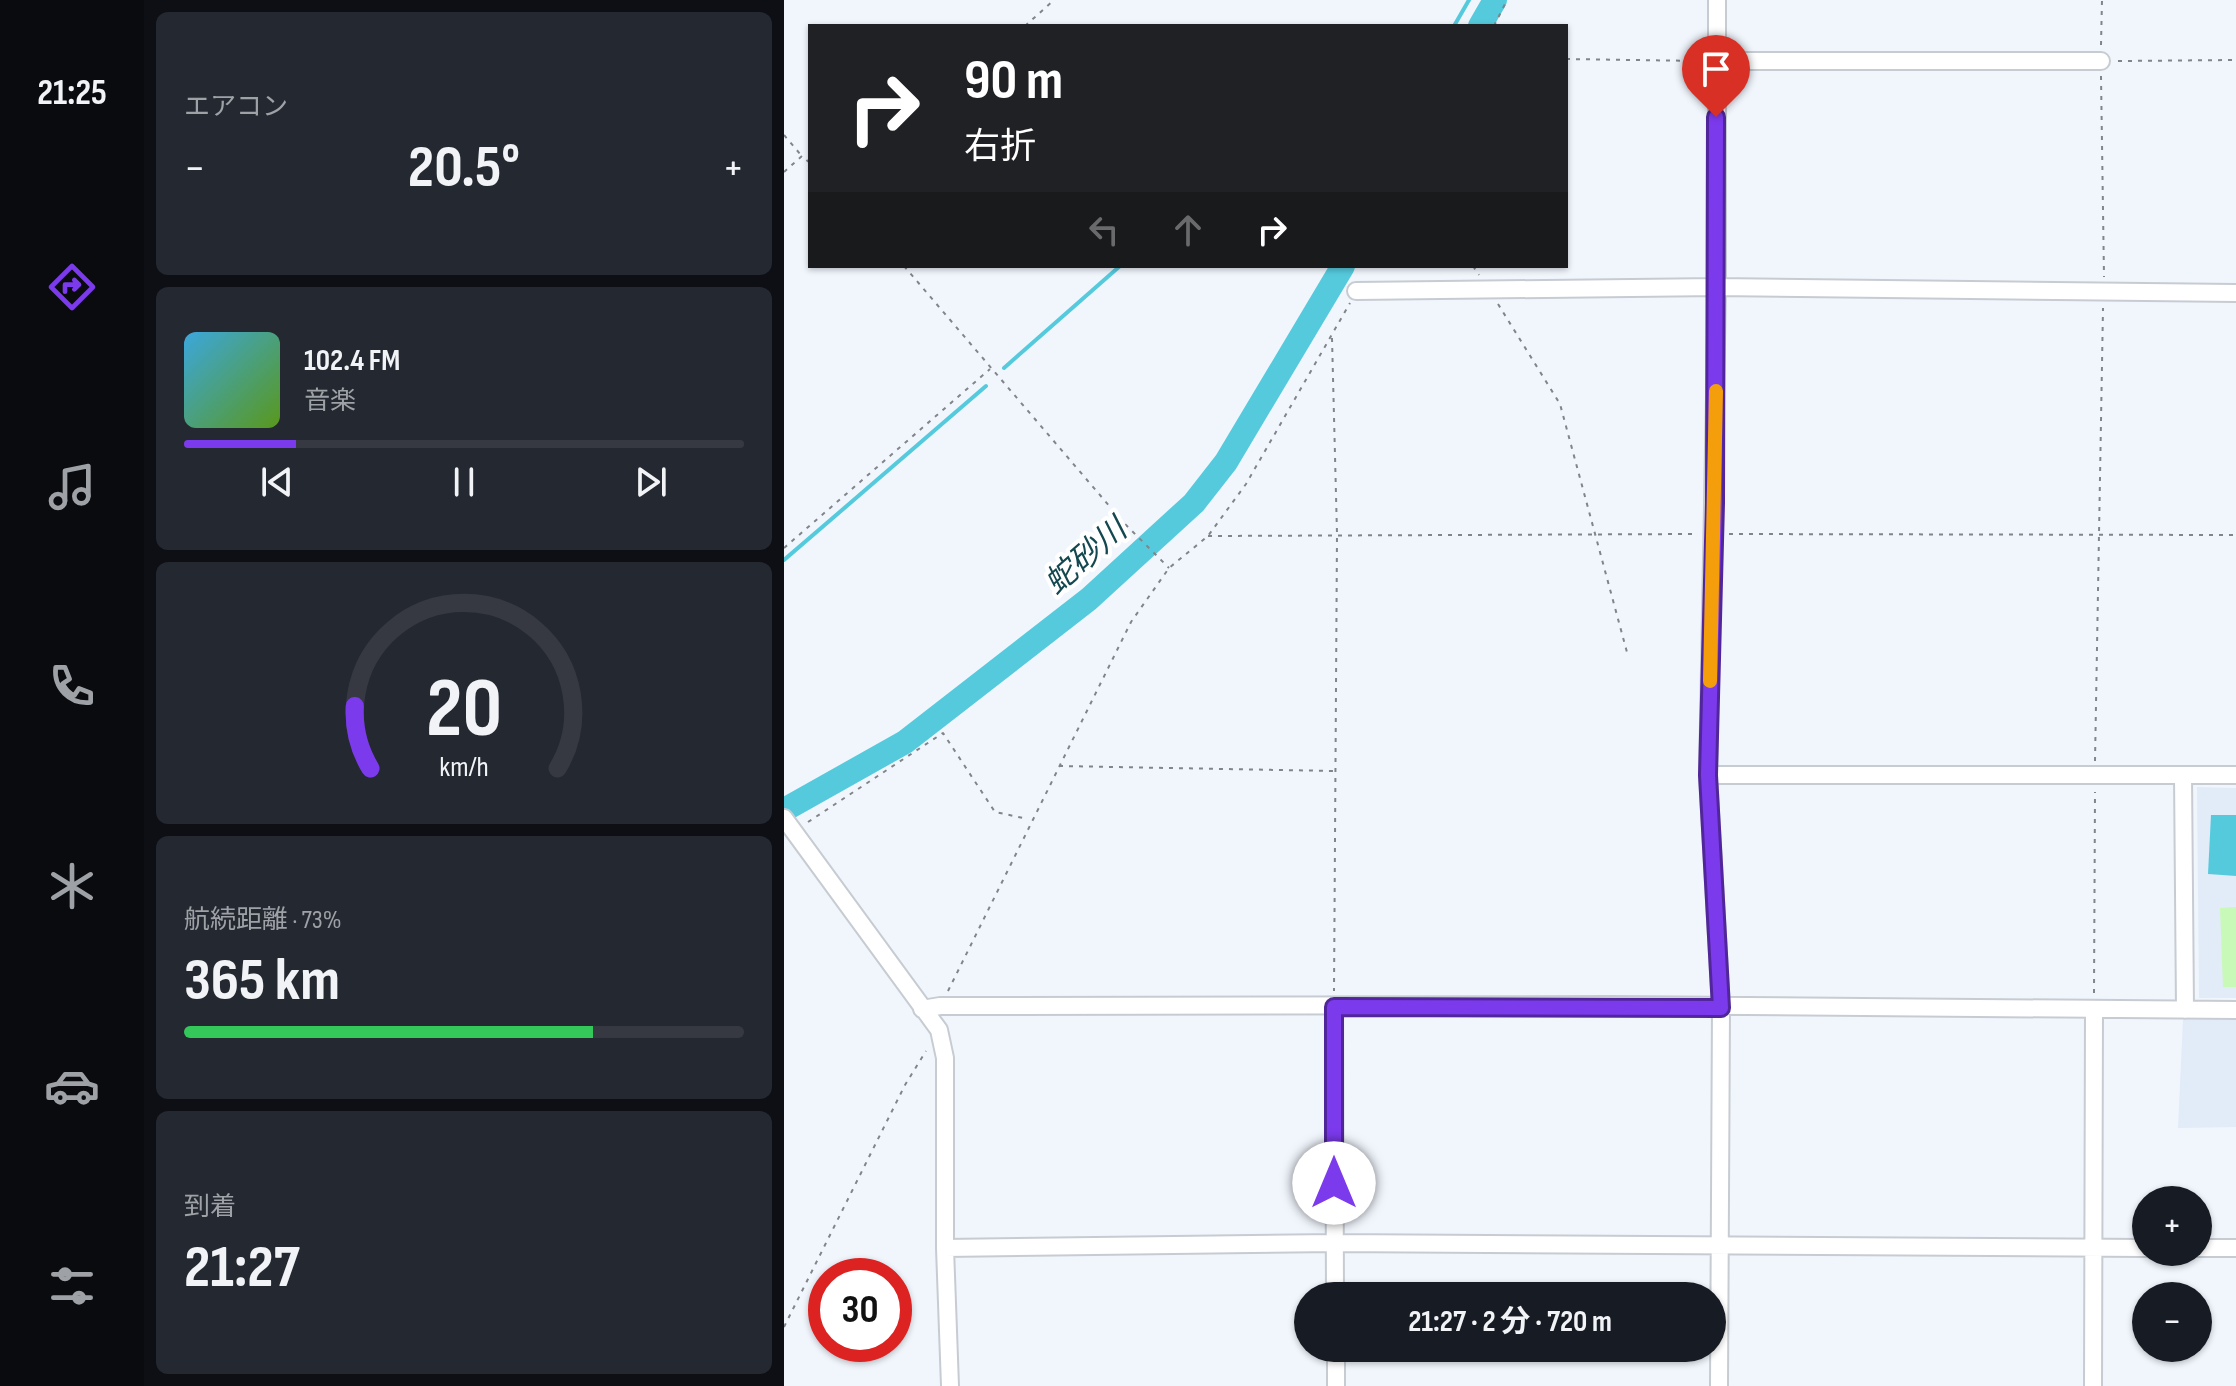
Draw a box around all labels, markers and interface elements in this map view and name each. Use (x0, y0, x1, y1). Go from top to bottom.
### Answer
pin (1682, 35, 1750, 117)
icon: arrive (1694, 47, 1738, 91)
text: 90 m (964, 48, 1063, 115)
icon: right (832, 56, 936, 160)
text: 21:25 (37, 72, 107, 115)
text: エアコン (184, 92, 288, 123)
text: 右折 (964, 126, 1036, 169)
text: 20.5° (408, 132, 520, 204)
text: − (184, 142, 206, 195)
text: + (722, 142, 744, 195)
icon: left (1082, 208, 1126, 252)
icon: ahead (1166, 208, 1210, 252)
icon: right (1250, 208, 1294, 252)
icon: directions (44, 259, 100, 315)
text: 102.4 FM (304, 343, 400, 379)
text: 音楽 (304, 386, 356, 417)
icon: music (44, 459, 100, 515)
icon: previous (255, 460, 299, 504)
icon: pause (442, 460, 486, 504)
icon: next (629, 460, 673, 504)
water label: 蛇砂川 (1037, 509, 1137, 603)
icon: phone (44, 658, 100, 714)
text: 20 (426, 660, 502, 760)
text: km/h (439, 750, 489, 785)
icon: climate (44, 858, 100, 914)
text: 航続距離 · 73% (184, 905, 342, 936)
text: 365 km (184, 945, 340, 1017)
icon: car (44, 1058, 100, 1114)
position arrow (1292, 1141, 1376, 1225)
map controls (2132, 1186, 2212, 1362)
button: + (2132, 1186, 2212, 1266)
text: 到着 (184, 1192, 236, 1223)
text: 21:27 (184, 1232, 300, 1304)
icon: filters (44, 1258, 100, 1314)
speed limit sign: 30 (808, 1258, 912, 1362)
button: − (2132, 1282, 2212, 1362)
text: 21:27 · 2 分 · 720 m (1408, 1304, 1612, 1340)

